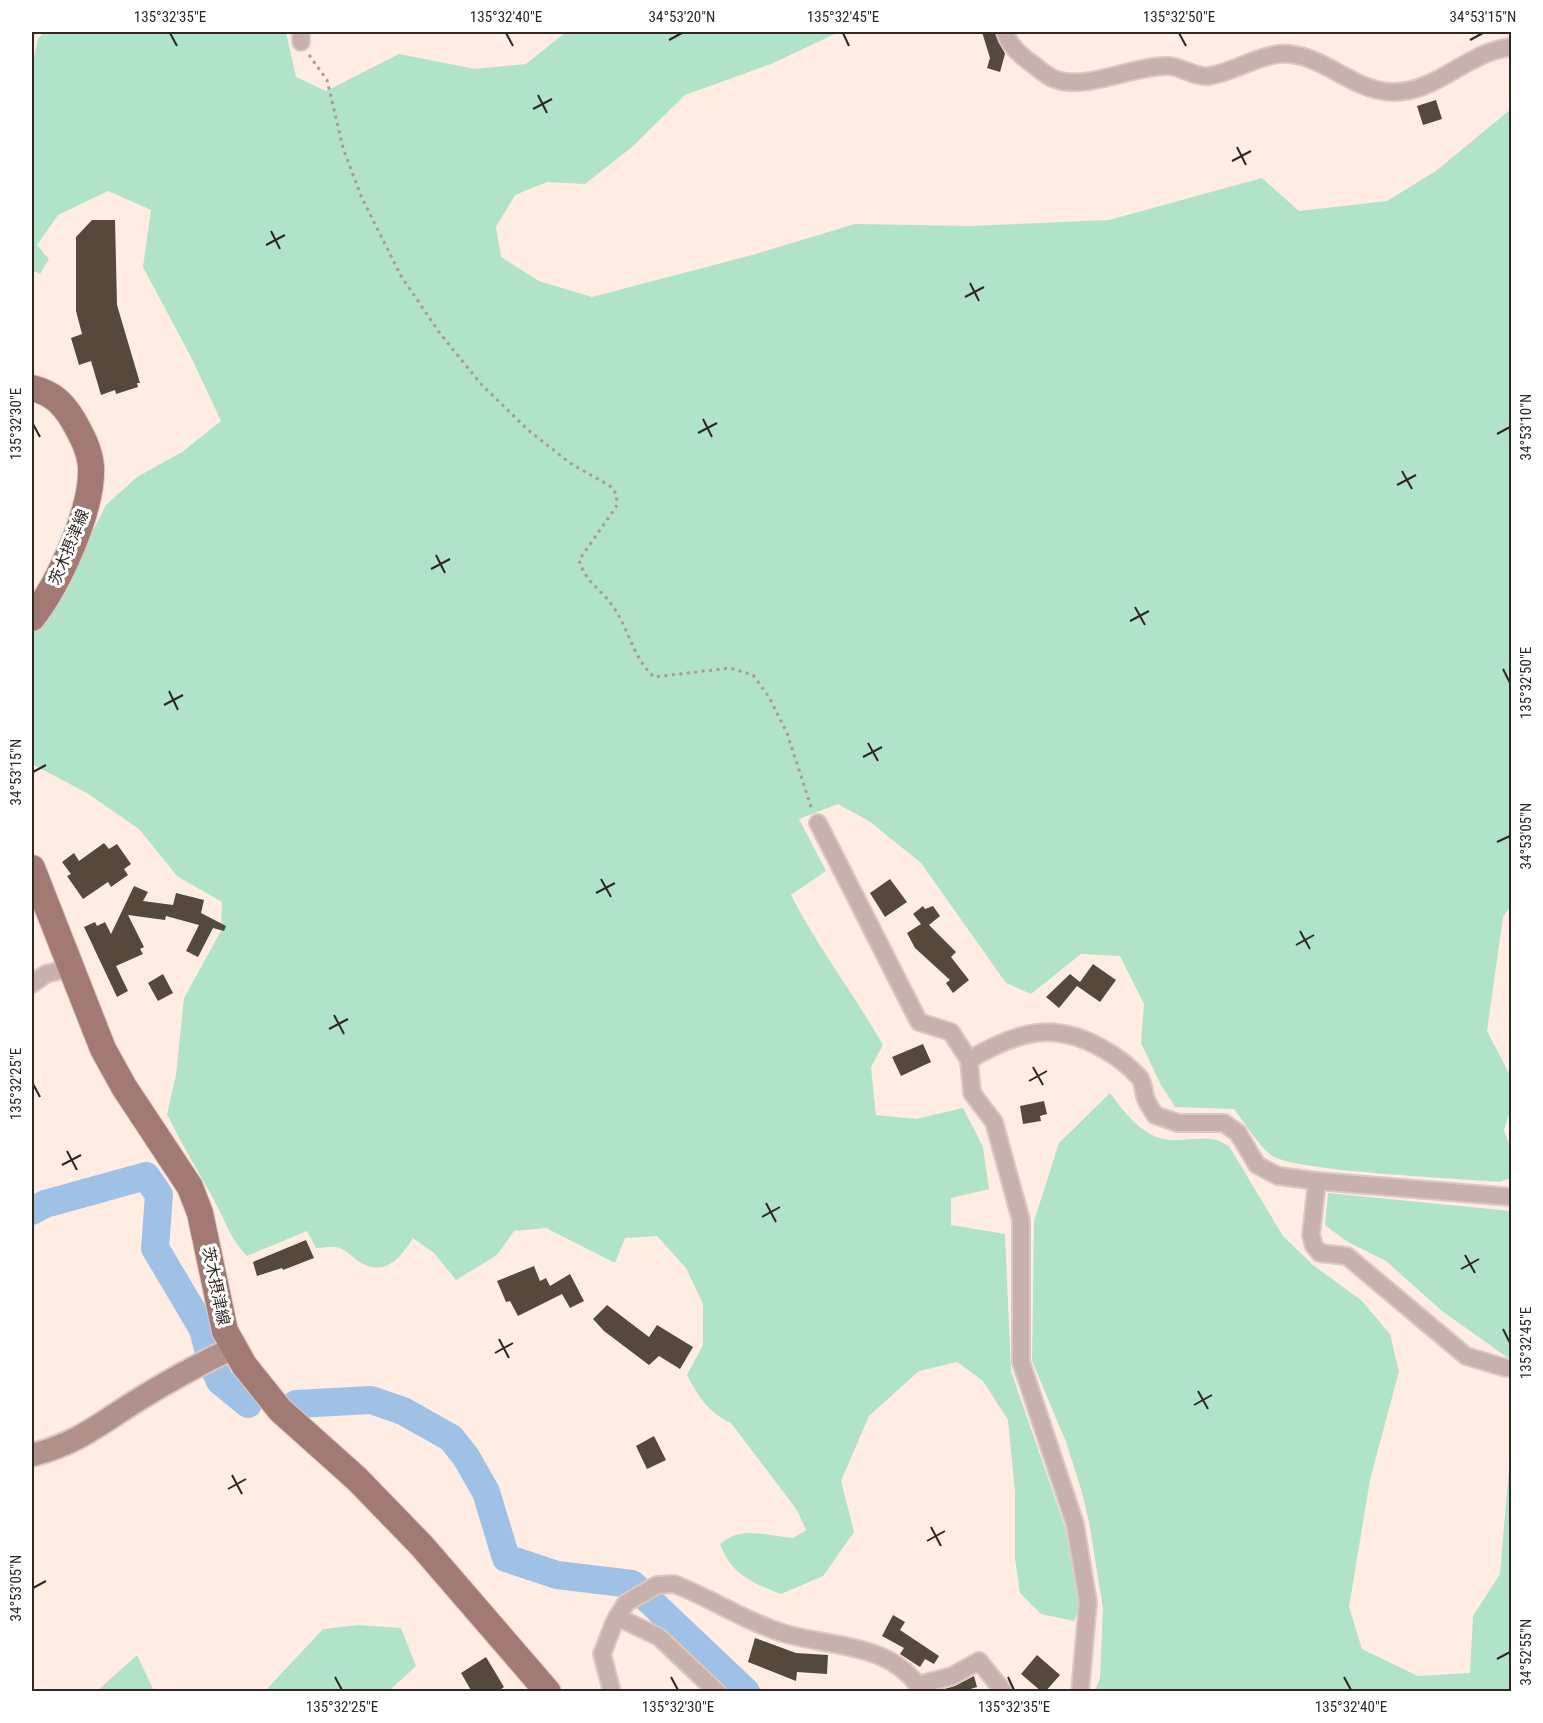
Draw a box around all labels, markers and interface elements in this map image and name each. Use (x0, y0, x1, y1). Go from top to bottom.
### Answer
text: 135°32'35"E (134, 8, 206, 26)
text: 135°32'40"E (470, 8, 542, 26)
text: 34°53'20"N (649, 8, 715, 26)
text: 135°32'45"E (807, 8, 879, 26)
text: 135°32'50"E (1143, 8, 1215, 26)
text: 34°53'15"N (1450, 8, 1516, 26)
text: 135°32'30"E (7, 388, 25, 460)
text: 34°53'10"N (1517, 394, 1535, 460)
street label: 茨木摂津線 (45, 506, 93, 588)
text: 135°32'50"E (1517, 647, 1535, 719)
text: 34°53'15"N (7, 739, 25, 805)
text: 34°53'05"N (1517, 803, 1535, 869)
text: 135°32'25"E (7, 1048, 25, 1120)
street label: 茨木摂津線 (198, 1245, 234, 1327)
text: 135°32'45"E (1517, 1307, 1535, 1379)
text: 34°53'05"N (7, 1555, 25, 1621)
text: 34°52'55"N (1517, 1619, 1535, 1685)
text: 135°32'25"E (306, 1698, 378, 1716)
text: 135°32'30"E (642, 1698, 714, 1716)
text: 135°32'35"E (978, 1698, 1050, 1716)
text: 135°32'40"E (1315, 1698, 1387, 1716)

